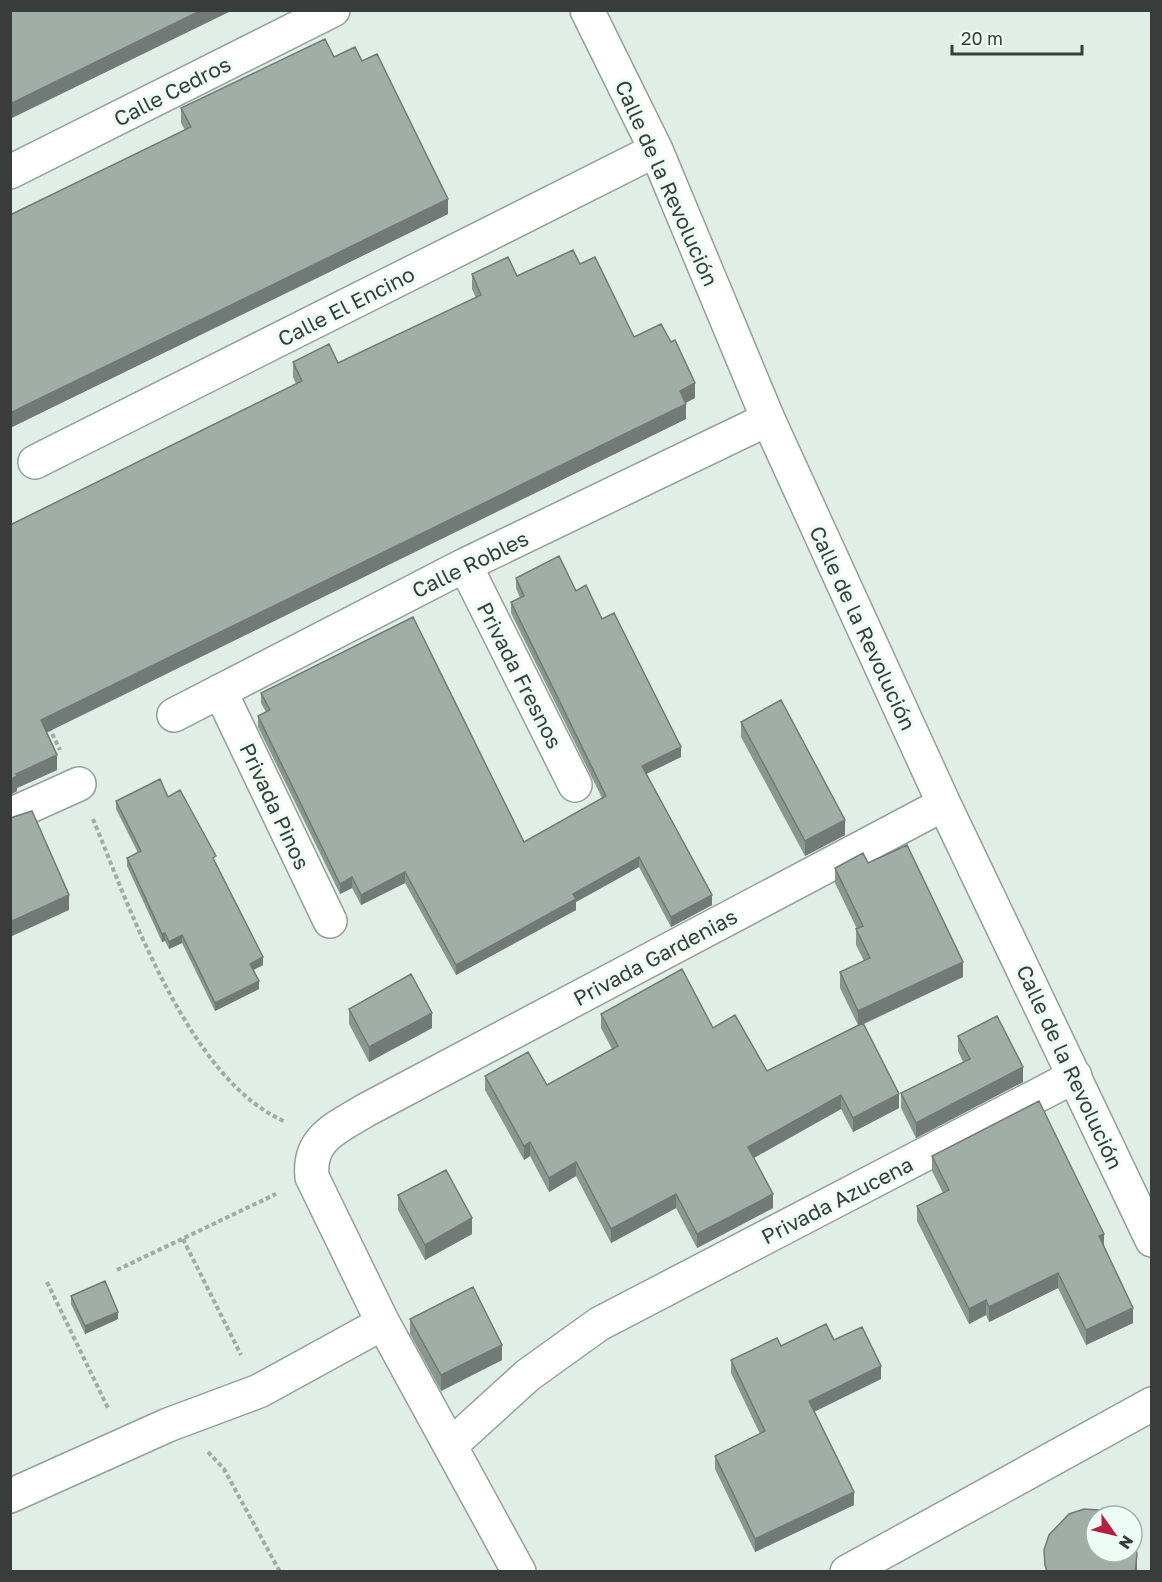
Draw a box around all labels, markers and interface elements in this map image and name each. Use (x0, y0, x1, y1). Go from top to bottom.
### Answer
scale bar (952, 18, 1082, 56)
text: 20 m (961, 27, 1003, 49)
street label: Calle Cedros (109, 50, 235, 132)
street label: Calle de la Revolución (610, 76, 724, 290)
street label: Calle El Encino (273, 260, 419, 352)
street label: Calle de la Revolución (804, 522, 922, 734)
street label: Calle Robles (408, 525, 532, 603)
street label: Privada Fresnos (472, 597, 568, 753)
street label: Privada Pinos (234, 739, 316, 873)
street label: Privada Gardenias (569, 903, 741, 1011)
street label: Calle de la Revolución (1011, 961, 1129, 1173)
street label: Privada Azucena (757, 1151, 917, 1249)
north arrow (1084, 1504, 1144, 1564)
text: N (1115, 1532, 1138, 1553)

